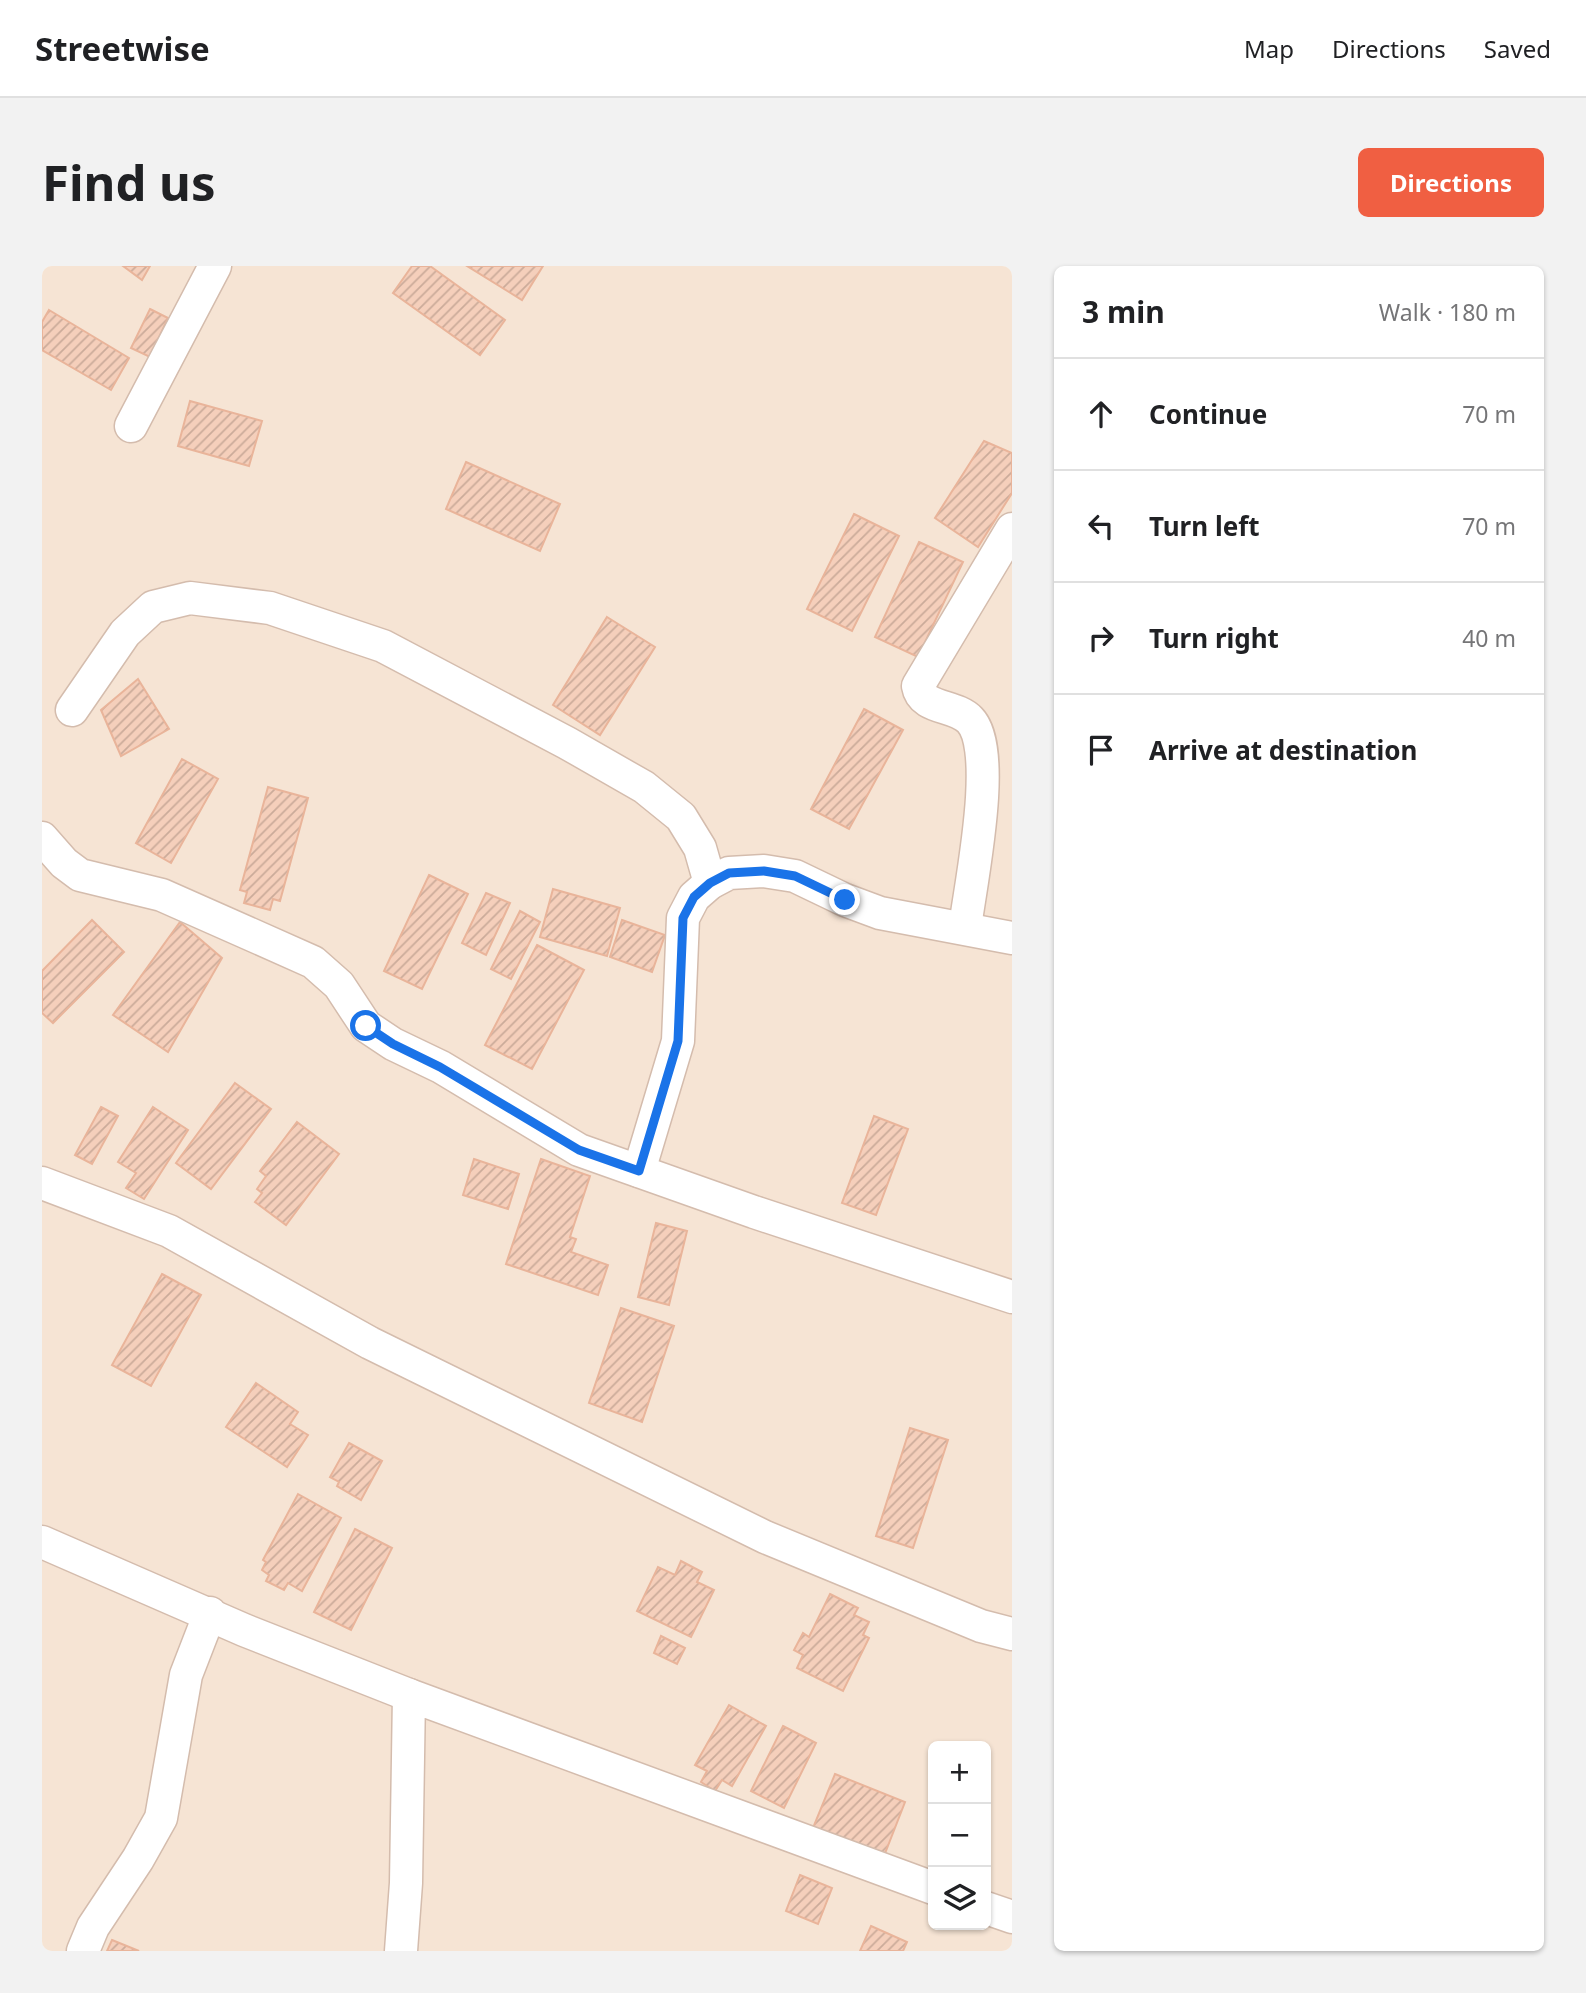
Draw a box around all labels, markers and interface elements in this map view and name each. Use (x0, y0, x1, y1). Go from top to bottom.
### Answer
text: Streetwise (35, 26, 210, 71)
text: Map (1244, 32, 1294, 65)
text: Directions (1332, 32, 1446, 65)
text: Saved (1484, 32, 1551, 65)
button: Directions (1358, 148, 1544, 217)
text: Find us (42, 149, 216, 215)
text: 3 min (1082, 291, 1165, 332)
text: Walk · 180 m (1379, 296, 1516, 328)
icon: ahead (1082, 395, 1120, 433)
text: Continue (1149, 396, 1267, 432)
text: 70 m (1462, 398, 1516, 430)
icon: left (1082, 507, 1120, 545)
text: Turn left (1149, 508, 1260, 544)
text: 70 m (1462, 510, 1516, 542)
icon: right (1082, 619, 1120, 657)
text: Turn right (1149, 620, 1279, 656)
text: 40 m (1462, 622, 1516, 654)
icon: arrive (1082, 731, 1120, 769)
text: Arrive at destination (1149, 732, 1418, 768)
route end (829, 884, 860, 915)
route start (350, 1010, 381, 1041)
map controls (928, 1741, 991, 1930)
button: + (928, 1741, 991, 1804)
button: − (928, 1804, 991, 1867)
button: layers (928, 1867, 991, 1930)

